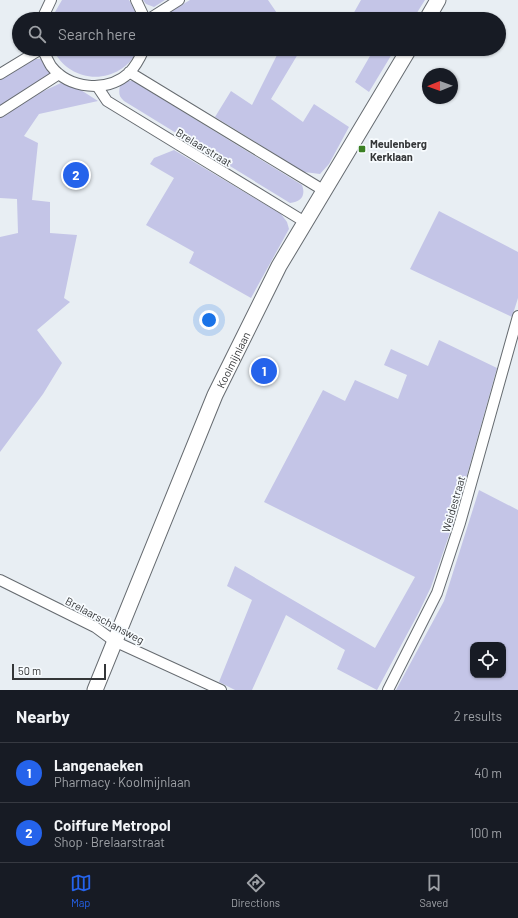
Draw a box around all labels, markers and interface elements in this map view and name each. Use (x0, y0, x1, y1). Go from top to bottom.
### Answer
search box (12, 12, 506, 56)
icon: search (26, 23, 48, 45)
text: Search here (58, 25, 136, 43)
north arrow (422, 68, 458, 104)
street label: Brelaarstraat (174, 125, 234, 169)
place label: Meulenberg Kerklaan (370, 137, 427, 163)
marker: Meulenberg Kerklaan (357, 144, 367, 154)
pin: 2 (63, 160, 89, 190)
your location (199, 310, 219, 330)
street label: Koolmijnlaan (213, 329, 252, 390)
pin: 1 (251, 356, 277, 386)
street label: Weidestraat (439, 474, 467, 534)
street label: Brelaarschansweg (63, 594, 147, 646)
map controls (470, 642, 506, 678)
button: locate (470, 642, 506, 678)
scale bar (12, 662, 106, 681)
text: 50 m (18, 664, 41, 677)
text: Nearby (16, 706, 70, 726)
text: 2 results (454, 708, 502, 724)
text: Langenaeken (54, 756, 143, 774)
text: 1 (27, 765, 31, 781)
text: 40 m (474, 765, 502, 781)
text: Pharmacy · Koolmijnlaan (54, 774, 191, 790)
text: Coiffure Metropol (54, 816, 171, 834)
text: 2 (25, 825, 33, 841)
text: 100 m (469, 825, 502, 841)
text: Shop · Brelaarstraat (54, 834, 165, 850)
tab: Map (70, 872, 92, 909)
tab: Directions (231, 872, 280, 909)
tab: Saved (419, 872, 448, 909)

